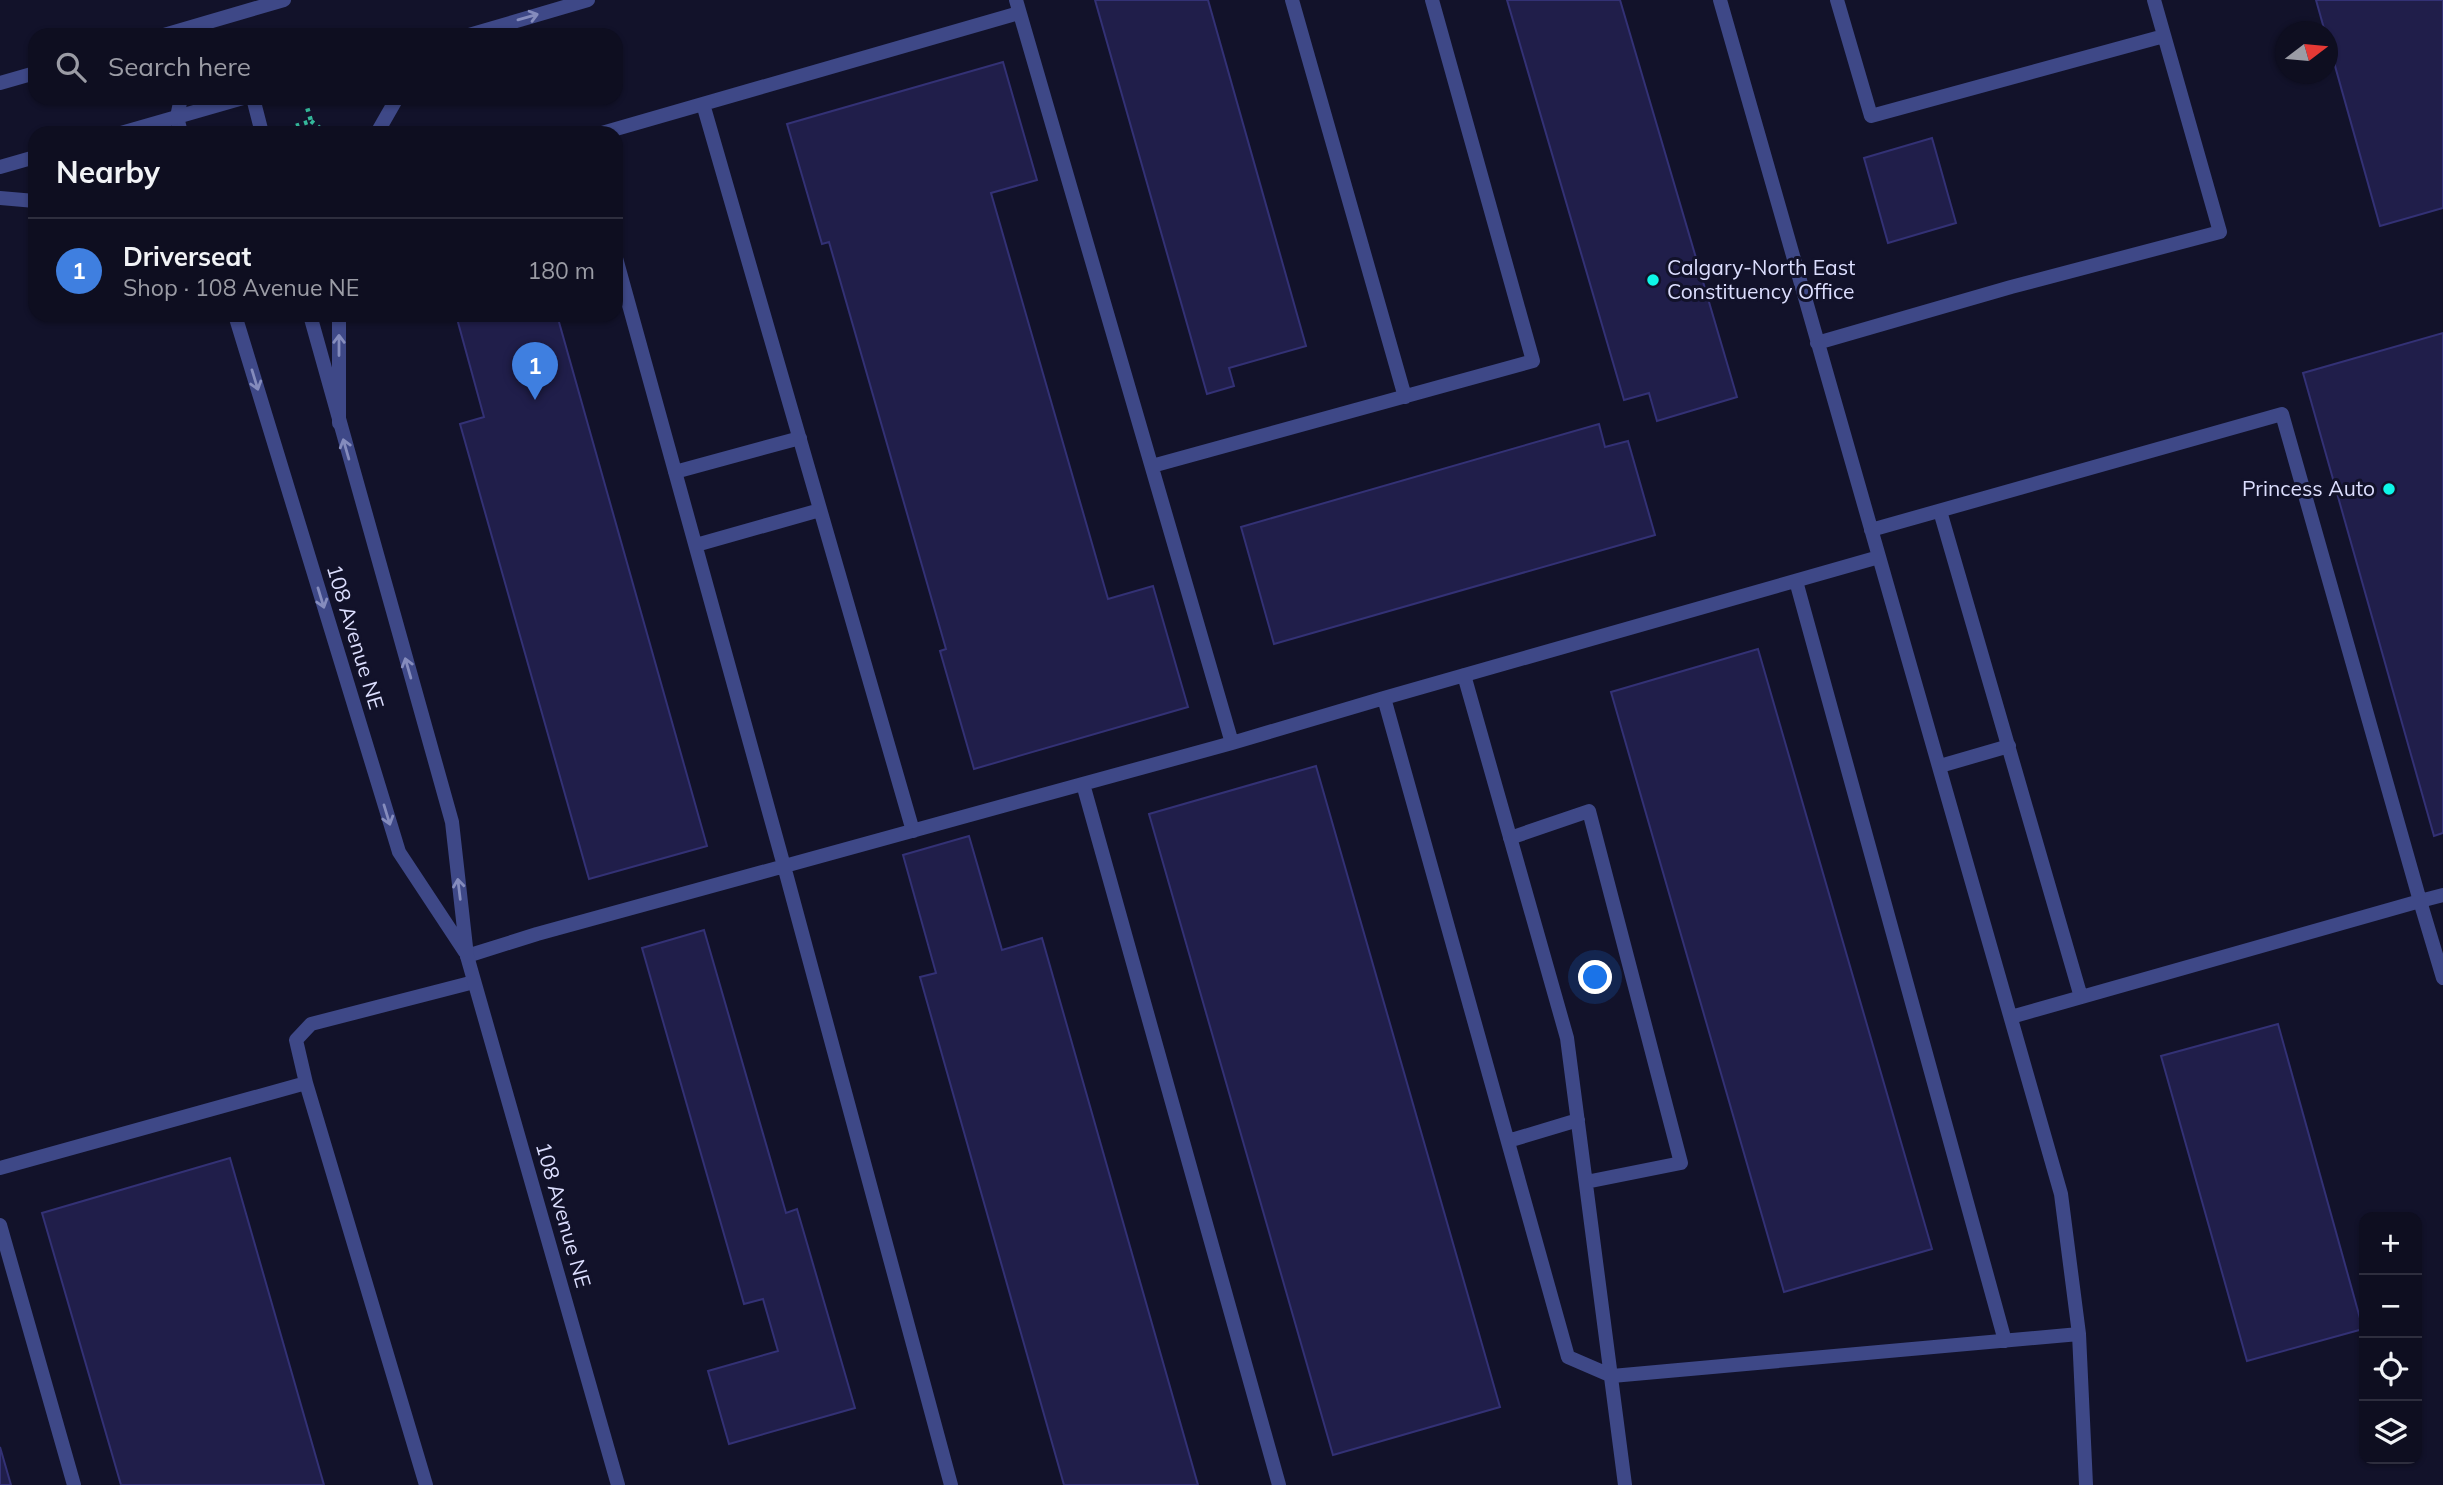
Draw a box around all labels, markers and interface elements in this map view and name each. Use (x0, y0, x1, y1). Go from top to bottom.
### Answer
one-way arrow (517, 10, 539, 23)
north arrow (2275, 21, 2338, 84)
search box (28, 28, 623, 105)
icon: search (52, 48, 90, 86)
text: Search here (108, 50, 251, 83)
text: Nearby (56, 153, 160, 191)
text: Driverseat (123, 240, 251, 273)
place label: Calgary-North East Constituency Office (1667, 254, 1855, 304)
text: 1 (72, 256, 86, 285)
text: 180 m (527, 256, 595, 285)
marker: Calgary-North East Constituency Office (1645, 272, 1661, 288)
text: Shop · 108 Avenue NE (123, 273, 359, 302)
one-way arrow (332, 333, 346, 356)
pin: 1 (512, 342, 558, 400)
one-way arrow (249, 369, 262, 391)
one-way arrow (339, 438, 352, 460)
place label: Princess Auto (2242, 475, 2375, 501)
marker: Princess Auto (2381, 481, 2397, 497)
street label: 108 Avenue NE (322, 561, 390, 712)
one-way arrow (315, 587, 328, 609)
one-way arrow (401, 657, 414, 679)
one-way arrow (382, 804, 395, 826)
one-way arrow (453, 878, 466, 900)
your location (1578, 960, 1612, 994)
street label: 108 Avenue NE (531, 1139, 597, 1290)
map controls (2359, 1212, 2422, 1464)
button: + (2359, 1212, 2422, 1275)
button: − (2359, 1275, 2422, 1338)
button: locate (2359, 1338, 2422, 1401)
button: layers (2359, 1401, 2422, 1464)

